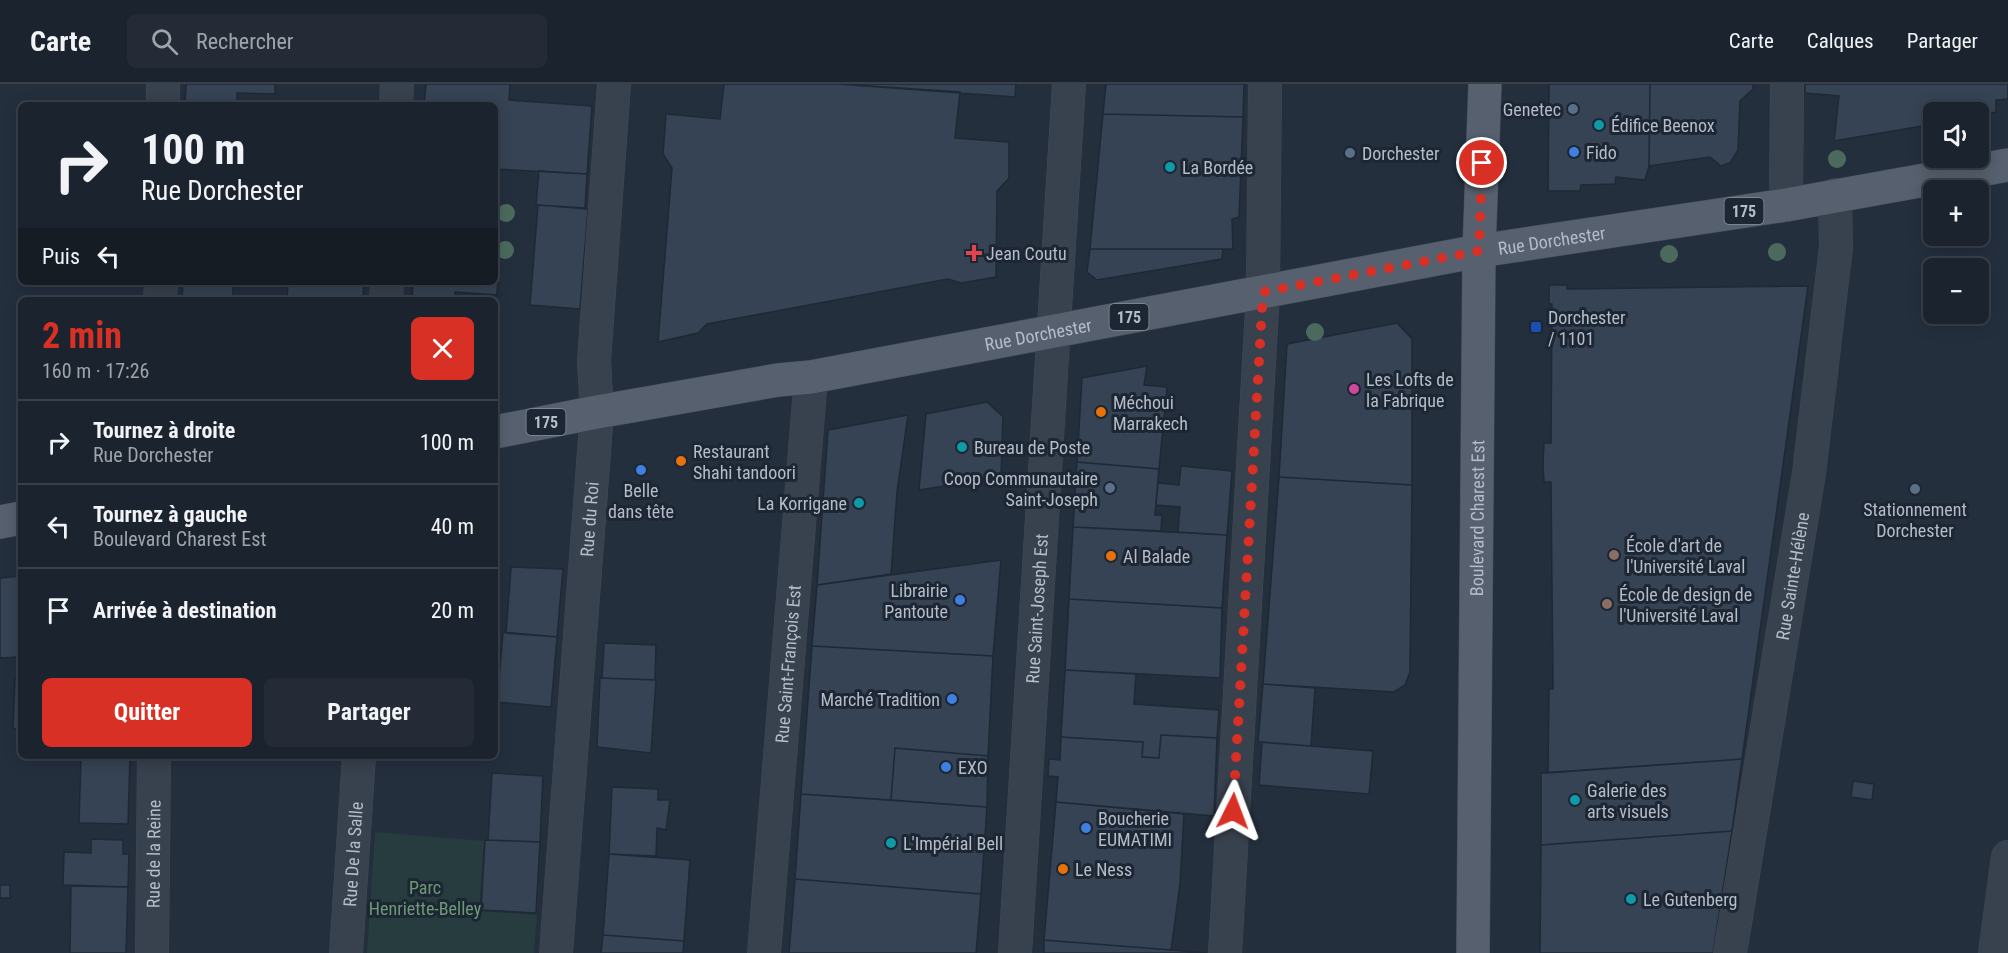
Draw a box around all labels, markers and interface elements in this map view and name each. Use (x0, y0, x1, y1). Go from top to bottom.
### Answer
search box (127, 14, 547, 68)
text: Carte (30, 25, 91, 58)
icon: search (148, 25, 181, 58)
text: Rechercher (196, 29, 293, 54)
text: Carte (1729, 29, 1774, 53)
text: Calques (1807, 29, 1874, 53)
text: Partager (1907, 29, 1978, 53)
place label: Genetec (1503, 99, 1561, 120)
marker: Genetec (1566, 102, 1580, 116)
map controls (1923, 102, 1989, 324)
button: sound (1923, 102, 1989, 168)
place label: Édifice Beenox (1611, 115, 1715, 136)
marker: Édifice Beenox (1592, 118, 1606, 132)
text: 100 m (141, 125, 246, 174)
icon: right (42, 126, 120, 204)
pin (1456, 137, 1507, 188)
place label: Fido (1586, 142, 1617, 163)
place label: Dorchester (1362, 143, 1440, 164)
marker: Fido (1567, 145, 1581, 159)
marker: Dorchester (1343, 146, 1357, 160)
icon: arrive (1465, 146, 1498, 179)
place label: La Bordée (1182, 157, 1253, 178)
marker: La Bordée (1163, 160, 1177, 174)
text: Rue Dorchester (141, 175, 304, 207)
button: + (1923, 180, 1989, 246)
road number: 175 (1724, 198, 1764, 224)
street label: Rue Dorchester (1496, 222, 1607, 259)
icon: left (92, 240, 125, 273)
place label: Jean Coutu (986, 243, 1067, 264)
text: Puis (42, 244, 80, 269)
marker: Jean Coutu (967, 246, 981, 260)
button: − (1923, 258, 1989, 324)
road number: 175 (1110, 304, 1148, 330)
place label: Dorchester / 1101 (1548, 307, 1626, 349)
street label: Rue Dorchester (983, 314, 1094, 355)
text: 2 min (42, 315, 122, 357)
button: close (411, 317, 474, 380)
marker: Dorchester / 1101 (1529, 320, 1543, 334)
text: 160 m · 17:26 (42, 359, 149, 383)
place label: Les Lofts de la Fabrique (1366, 369, 1454, 411)
marker: Les Lofts de la Fabrique (1347, 382, 1361, 396)
place label: Méchoui Marrakech (1113, 392, 1188, 434)
marker: Méchoui Marrakech (1094, 405, 1108, 419)
road number: 175 (526, 409, 566, 435)
text: Tournez à droite (93, 418, 235, 443)
icon: right (42, 426, 75, 459)
text: 100 m (420, 430, 474, 455)
place label: Bureau de Poste (974, 437, 1090, 458)
marker: Bureau de Poste (955, 440, 969, 454)
street label: Boulevard Charest Est (1466, 440, 1488, 596)
place label: Restaurant Shahi tandoori (693, 441, 796, 483)
text: Rue Dorchester (93, 443, 213, 467)
marker: Restaurant Shahi tandoori (674, 454, 688, 468)
marker: Belle dans tête (634, 463, 648, 477)
place label: Coop Communautaire Saint-Joseph (944, 468, 1098, 510)
place label: Belle dans tête (608, 480, 674, 522)
street label: Rue du Roi (576, 481, 602, 558)
marker: Coop Communautaire Saint-Joseph (1103, 481, 1117, 495)
marker: Stationnement Dorchester (1908, 482, 1922, 496)
place label: La Korrigane (757, 493, 847, 514)
marker: La Korrigane (852, 496, 866, 510)
place label: Stationnement Dorchester (1863, 499, 1967, 541)
text: Tournez à gauche (93, 502, 247, 527)
icon: left (42, 510, 75, 543)
street label: Rue Sainte-Hélène (1771, 511, 1813, 642)
text: 40 m (431, 514, 474, 539)
text: Boulevard Charest Est (93, 527, 266, 551)
street label: Rue Saint-Joseph Est (1021, 533, 1052, 684)
place label: École d'art de l'Université Laval (1626, 535, 1745, 577)
place label: Al Balade (1123, 546, 1190, 567)
marker: École d'art de l'Université Laval (1607, 548, 1621, 562)
marker: Al Balade (1104, 549, 1118, 563)
place label: Librairie Pantoute (884, 580, 948, 622)
street label: Rue Saint-François Est (771, 584, 805, 744)
place label: École de design de l'Université Laval (1619, 584, 1752, 626)
marker: Librairie Pantoute (953, 593, 967, 607)
icon: arrive (42, 594, 75, 627)
marker: École de design de l'Université Laval (1600, 597, 1614, 611)
text: Arrivée à destination (93, 598, 277, 623)
text: 20 m (431, 598, 474, 623)
button: Quitter (42, 678, 252, 747)
button: Partager (264, 678, 474, 747)
place label: Marché Tradition (821, 689, 940, 710)
marker: Marché Tradition (945, 692, 959, 706)
place label: EXO (958, 757, 987, 778)
marker: EXO (939, 760, 953, 774)
position arrow (1201, 779, 1265, 843)
place label: Galerie des arts visuels (1587, 780, 1669, 822)
marker: Galerie des arts visuels (1568, 793, 1582, 807)
street label: Rue de la Reine (142, 800, 164, 908)
street label: Rue De la Salle (339, 801, 366, 907)
place label: Boucherie EUMATIMI (1098, 808, 1172, 850)
marker: Boucherie EUMATIMI (1079, 821, 1093, 835)
place label: L'Impérial Bell (903, 833, 1003, 854)
marker: L'Impérial Bell (884, 836, 898, 850)
place label: Le Ness (1075, 859, 1132, 880)
marker: Le Ness (1056, 862, 1070, 876)
park label: Parc Henriette-Belley (369, 877, 482, 919)
place label: Le Gutenberg (1643, 889, 1737, 910)
marker: Le Gutenberg (1624, 892, 1638, 906)

